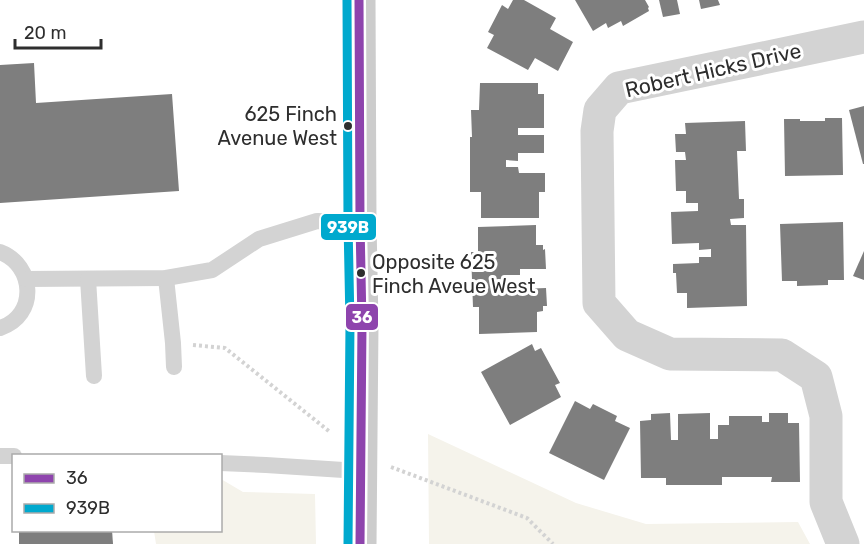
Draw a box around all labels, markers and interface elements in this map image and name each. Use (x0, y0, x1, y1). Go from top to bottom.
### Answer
scale bar (15, 12, 100, 50)
text: 20 m (24, 22, 66, 44)
street label: Robert Hicks Drive (623, 38, 803, 102)
place label: 625 Finch Avenue West (218, 102, 337, 150)
marker: 625 Finch Avenue West (342, 120, 354, 132)
line badge: 939B (320, 213, 377, 241)
text: 939B (327, 218, 369, 237)
place label: Opposite 625 Finch Aveue West (372, 250, 536, 298)
marker: Opposite 625 Finch Aveue West (355, 267, 367, 279)
line badge: 36 (345, 303, 379, 331)
text: 36 (352, 308, 372, 327)
legend (12, 454, 222, 532)
text: 36 (66, 467, 88, 489)
text: 939B (66, 497, 110, 519)

